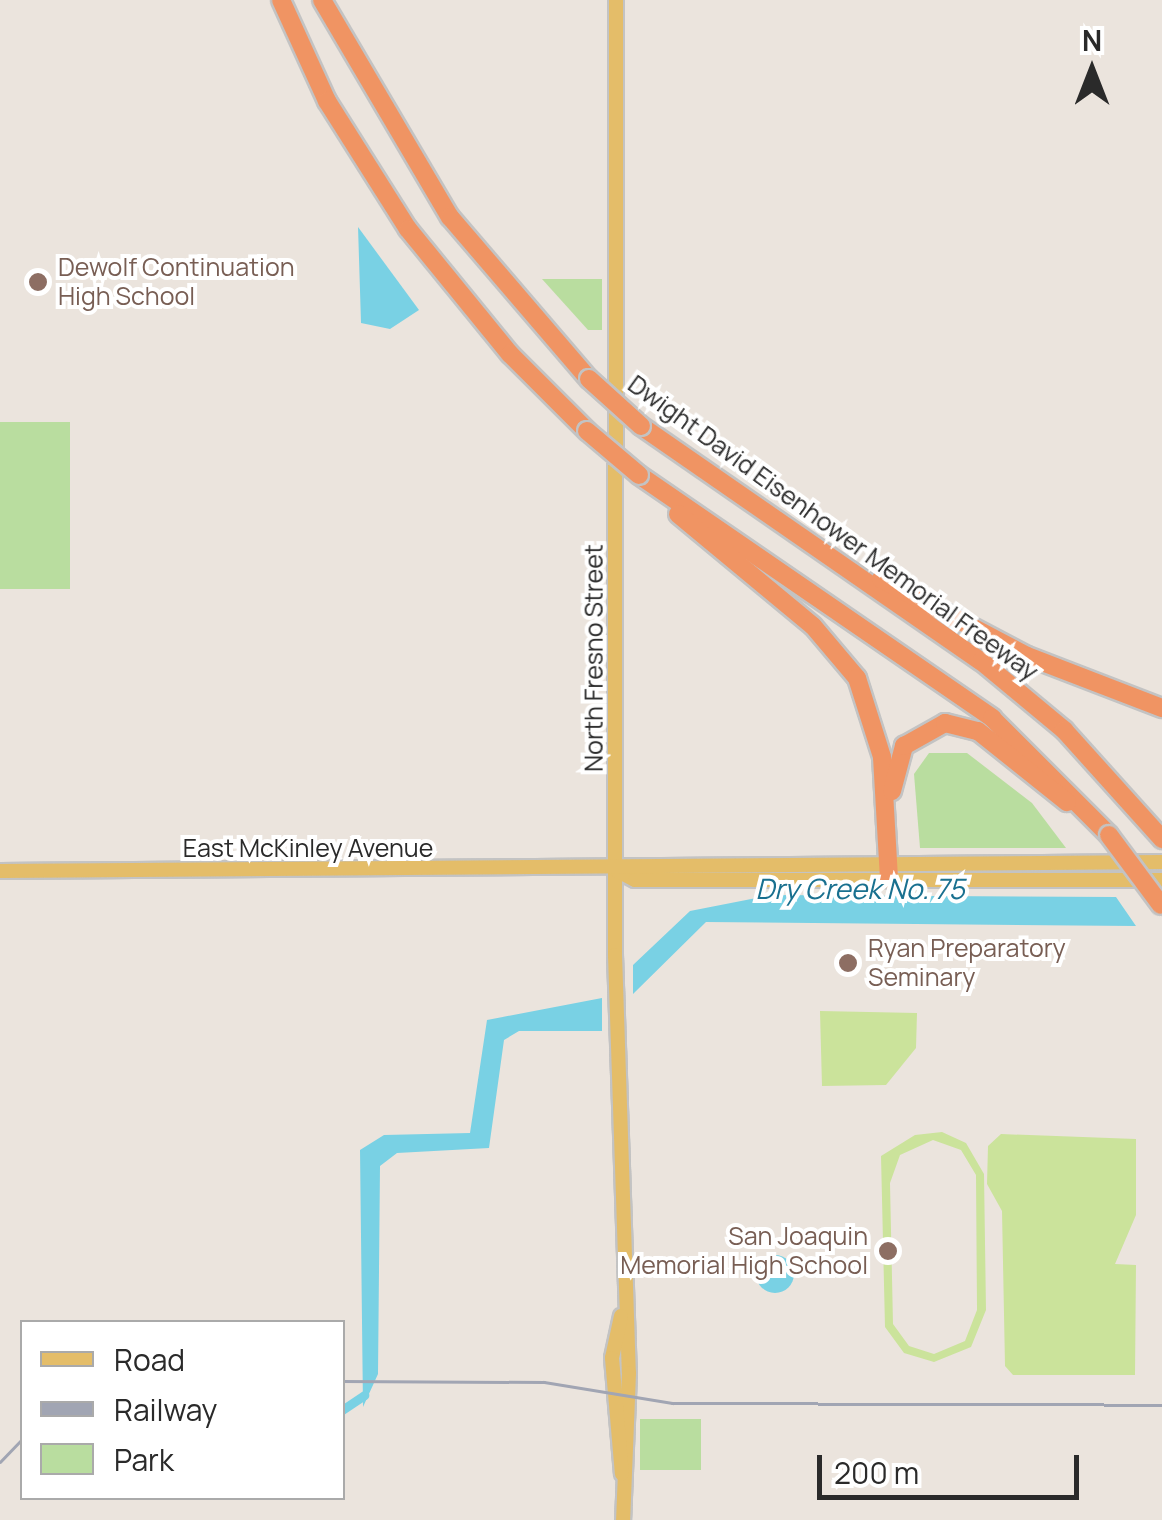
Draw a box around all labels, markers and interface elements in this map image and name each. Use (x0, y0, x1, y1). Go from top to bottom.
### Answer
north arrow (1042, 20, 1142, 120)
text: N (1082, 21, 1102, 59)
place label: Dewolf Continuation High School (58, 253, 295, 312)
marker: Dewolf Continuation High School (27, 271, 49, 293)
street label: Dwight David Eisenhower Memorial Freeway (622, 369, 1044, 687)
street label: North Fresno Street (579, 544, 609, 772)
street label: East McKinley Avenue (183, 833, 433, 863)
water label: Dry Creek No. 75 (755, 871, 965, 905)
place label: Ryan Preparatory Seminary (868, 934, 1066, 993)
marker: Ryan Preparatory Seminary (837, 952, 859, 974)
place label: San Joaquin Memorial High School (620, 1222, 868, 1281)
marker: San Joaquin Memorial High School (877, 1240, 899, 1262)
legend (20, 1320, 345, 1500)
text: Road (114, 1339, 185, 1380)
text: Railway (114, 1389, 217, 1430)
scale bar (822, 1435, 1084, 1497)
text: Park (114, 1439, 174, 1480)
text: 200 m (834, 1452, 919, 1493)

